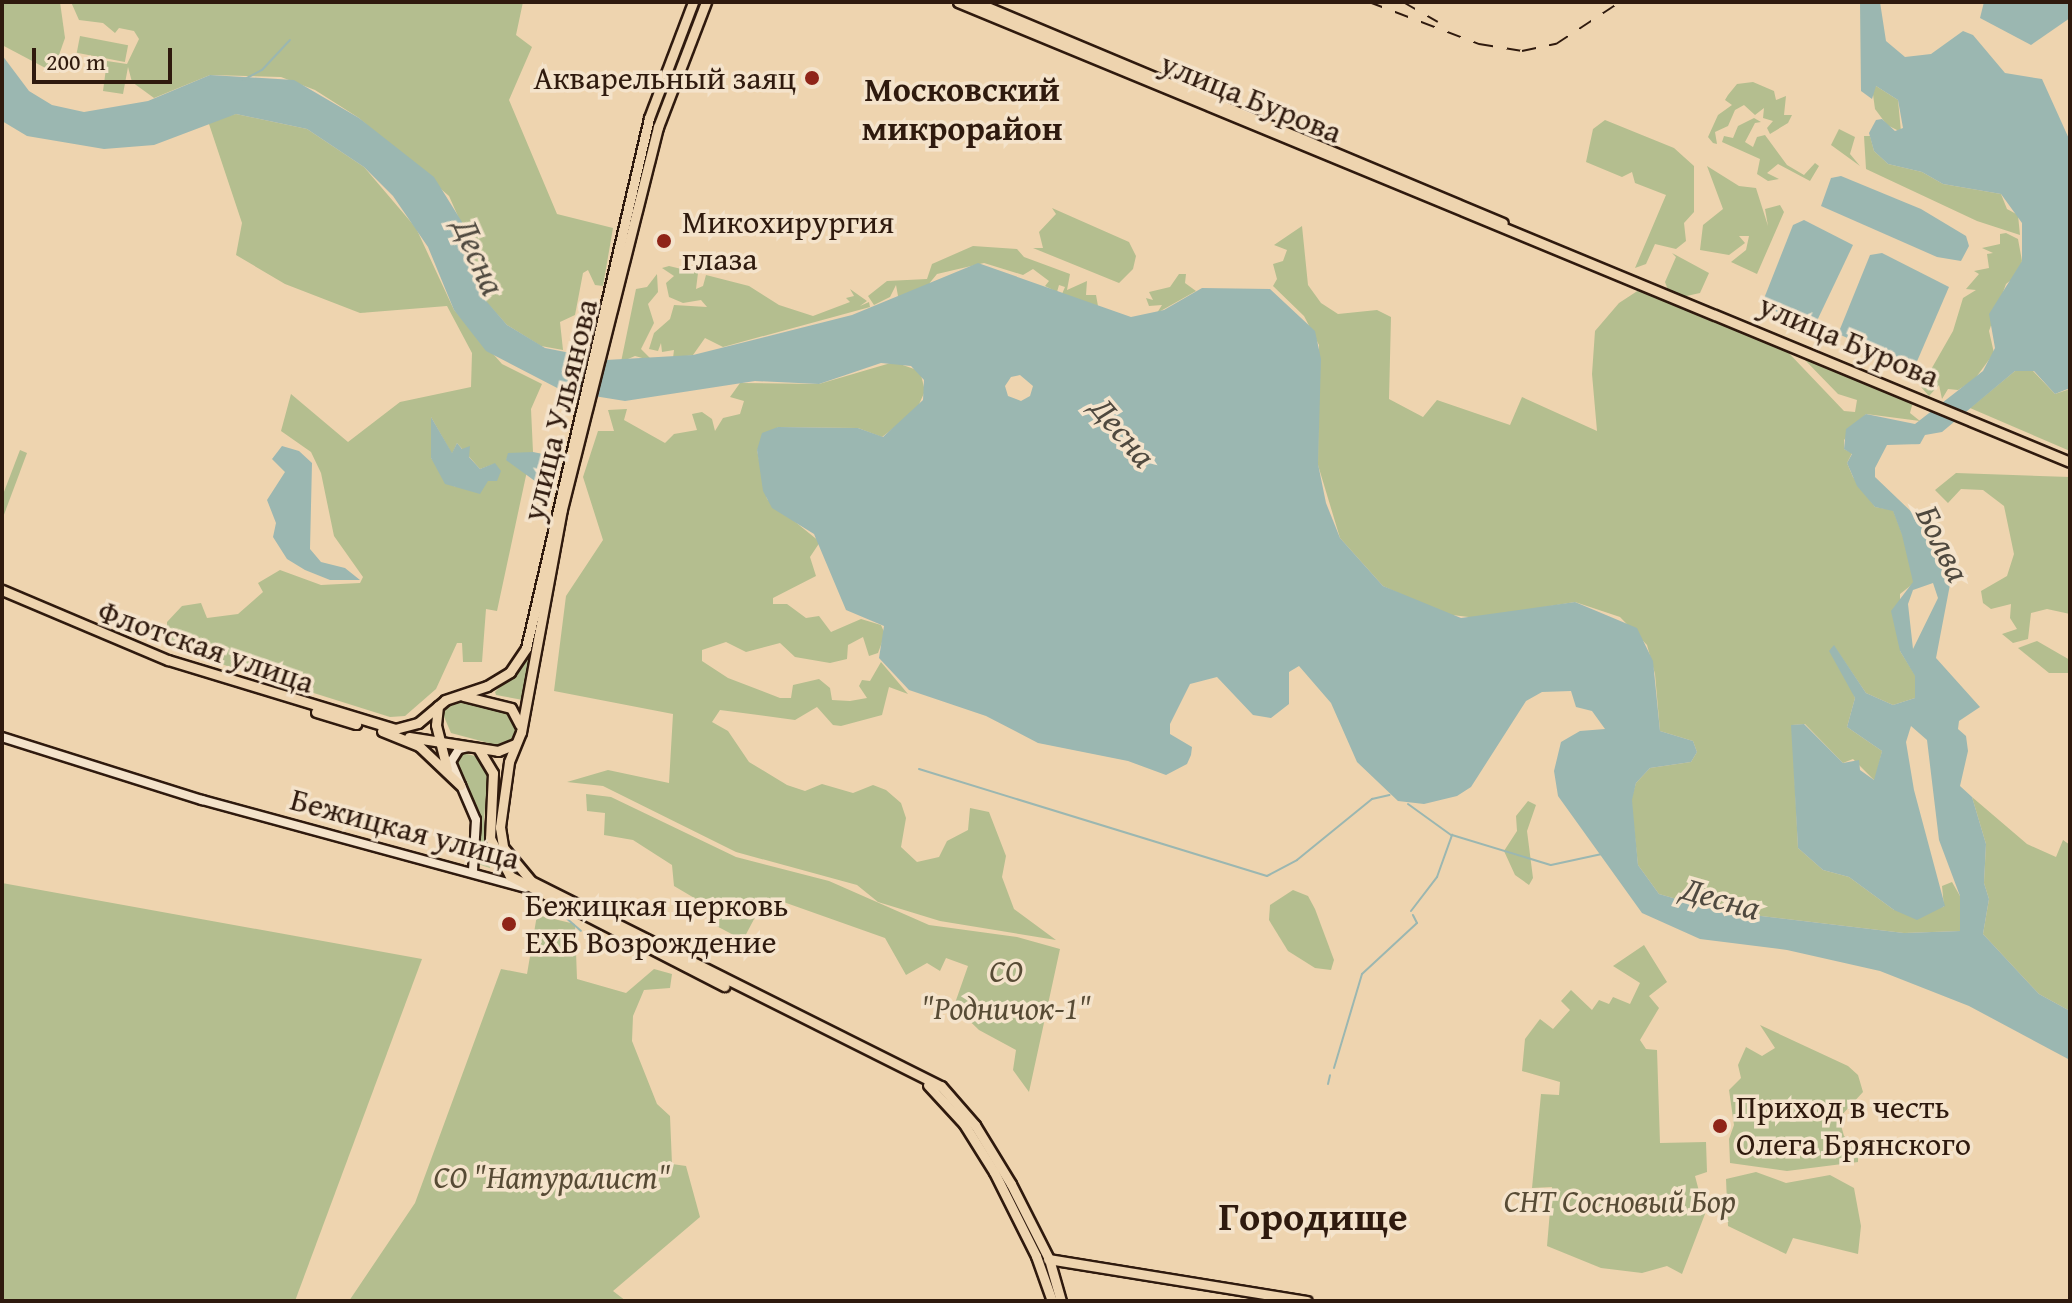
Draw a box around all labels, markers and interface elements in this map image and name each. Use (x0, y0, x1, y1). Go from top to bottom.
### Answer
scale bar (36, 32, 176, 82)
text: 200 m (46, 44, 106, 79)
street label: улица Бурова (1155, 44, 1347, 152)
place label: Акварельный заяц (533, 59, 796, 97)
district label: Московский микрорайон (862, 68, 1062, 148)
marker: Акварельный заяц (803, 69, 821, 87)
place label: Микохирургия глаза (682, 204, 894, 279)
water label: Десна (445, 211, 515, 301)
marker: Микохирургия глаза (653, 230, 675, 252)
street label: улица Бурова (1753, 286, 1945, 396)
street label: улица Ульянова (514, 295, 606, 525)
water label: Десна (1083, 387, 1165, 475)
water label: Болва (1908, 498, 1980, 588)
street label: Флотская улица (93, 592, 319, 702)
street label: Бежицкая улица (286, 780, 524, 878)
water label: Десна (1677, 866, 1765, 928)
place label: Бежицкая церковь ЕХБ Возрождение (525, 887, 788, 962)
marker: Бежицкая церковь ЕХБ Возрождение (500, 915, 518, 933)
park label: СО "Родничок-1" (921, 953, 1091, 1028)
place label: Приход в честь Олега Брянского (1736, 1089, 1971, 1164)
marker: Приход в честь Олега Брянского (1711, 1117, 1729, 1135)
park label: СО "Натуралист" (433, 1158, 671, 1196)
park label: СНТ Сосновый Бор (1504, 1182, 1736, 1220)
district label: Городище (1218, 1192, 1408, 1240)

